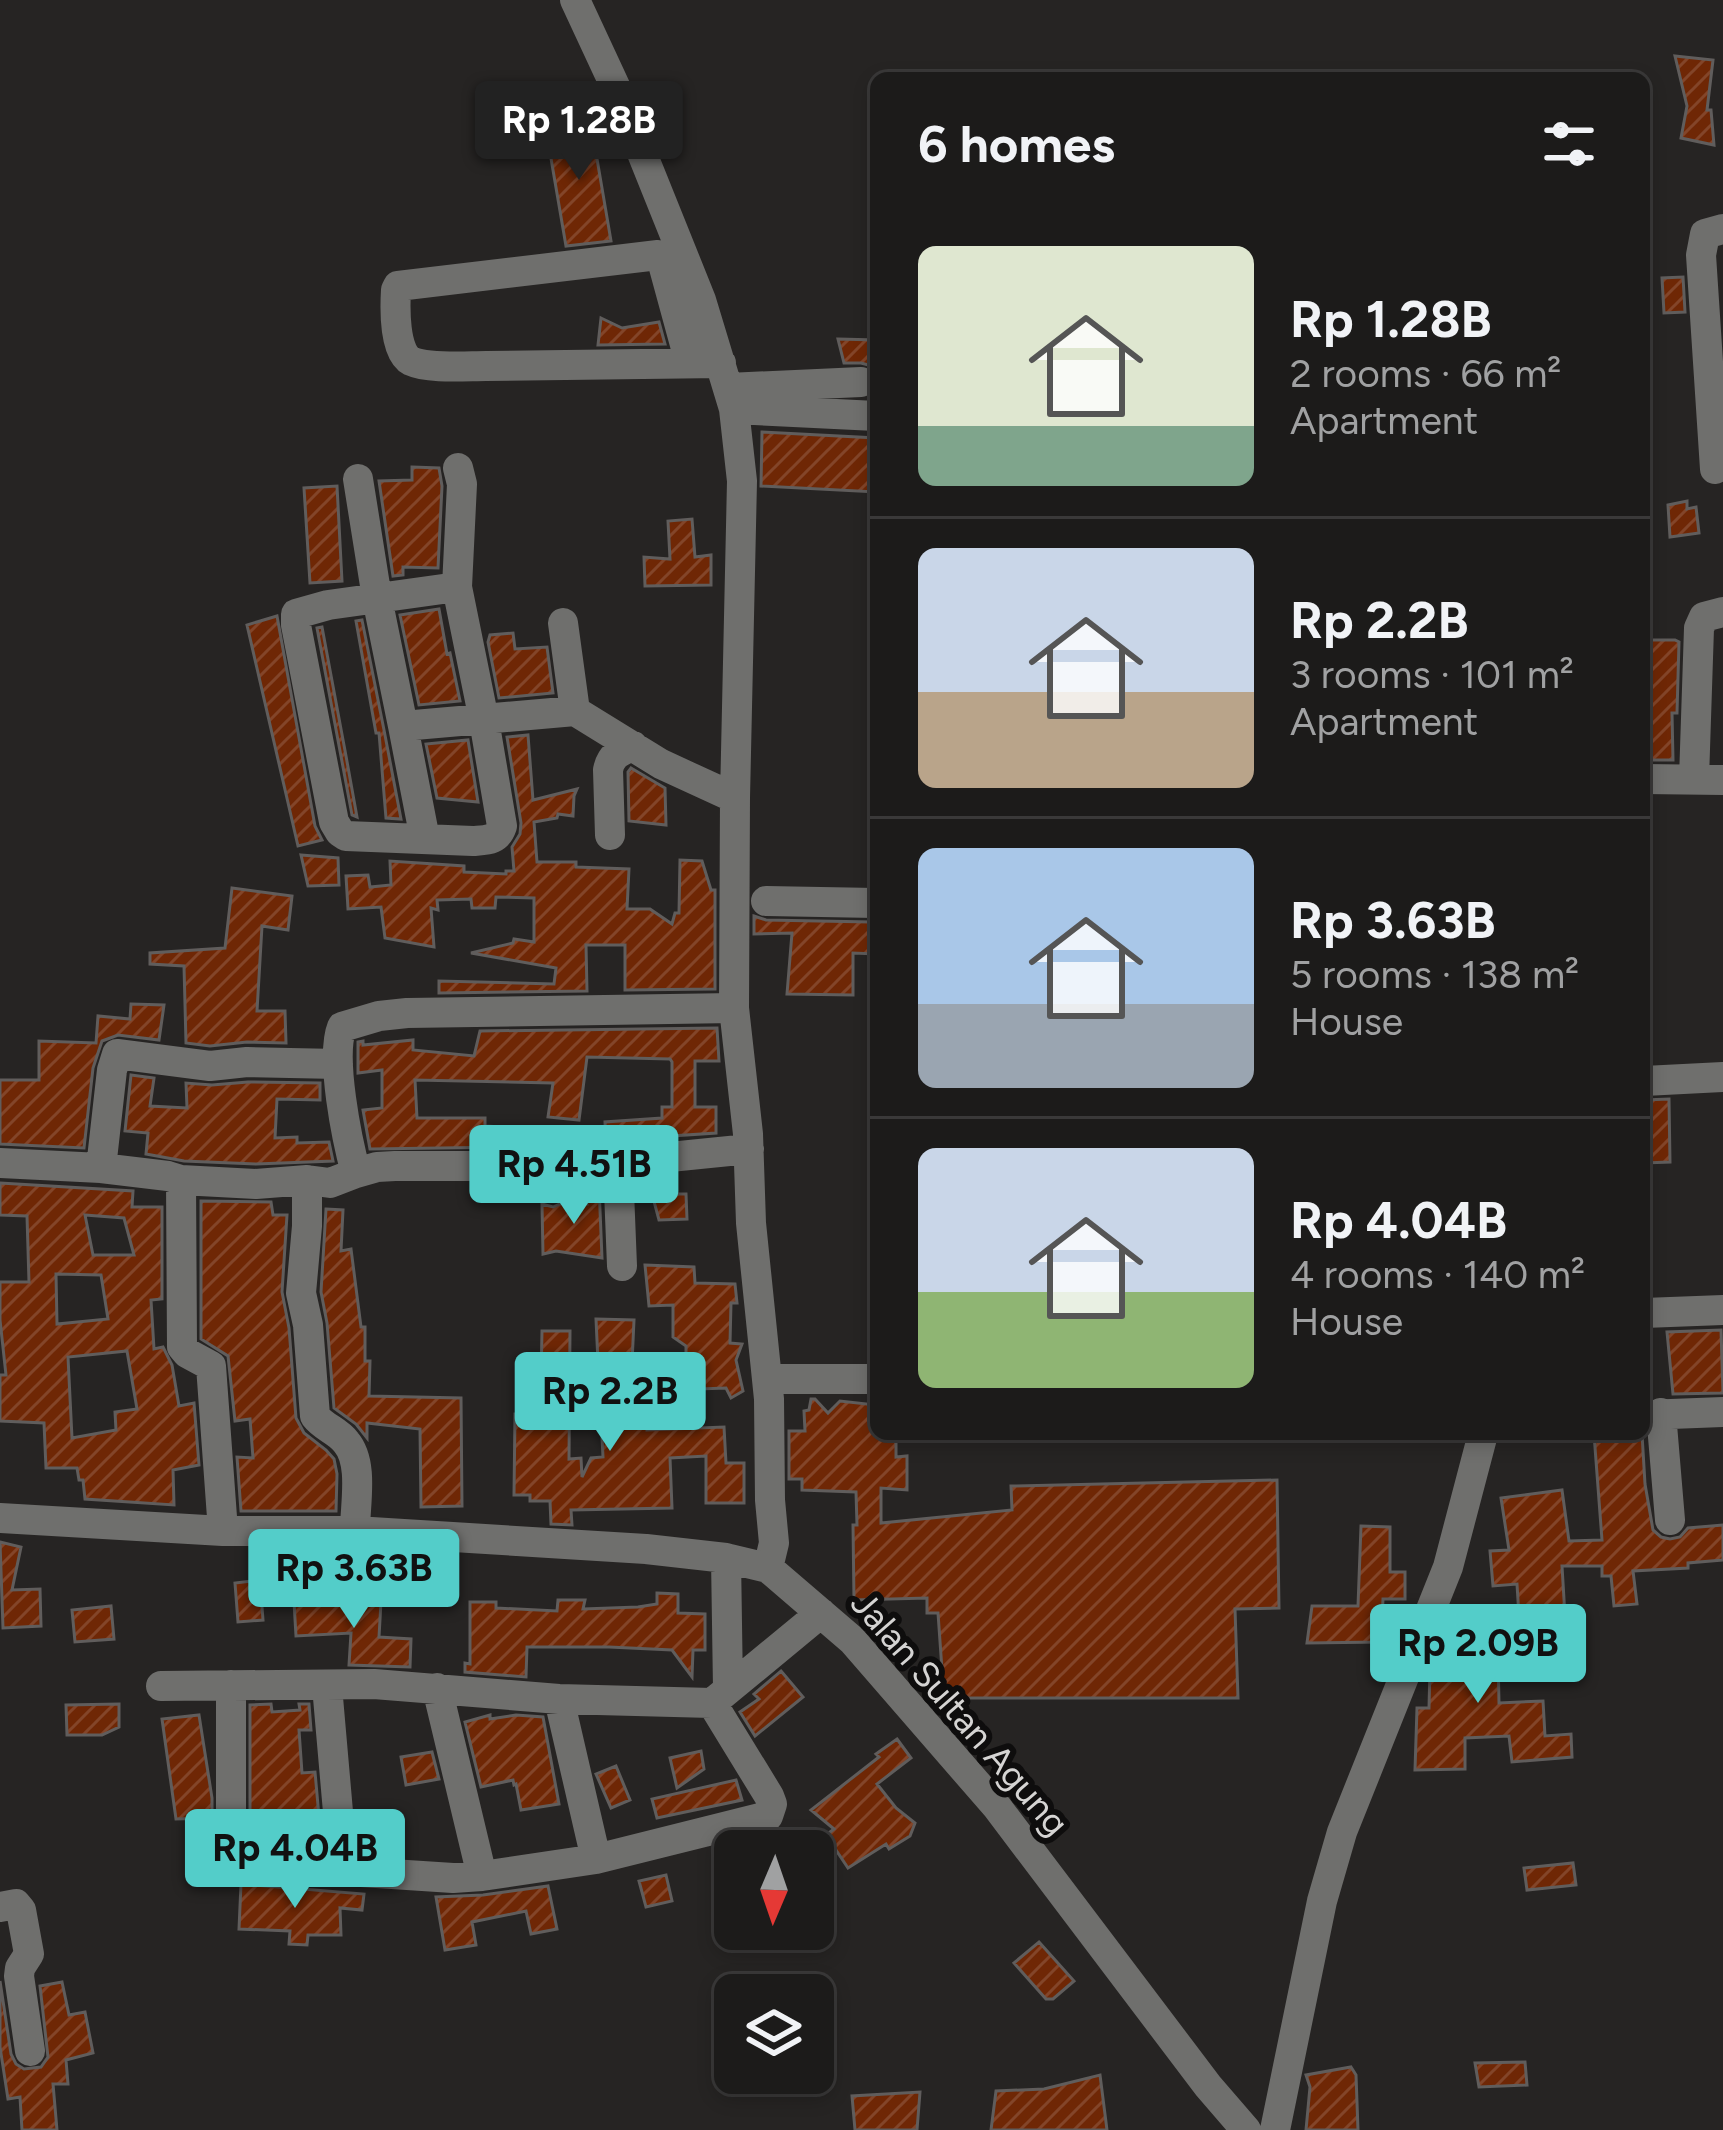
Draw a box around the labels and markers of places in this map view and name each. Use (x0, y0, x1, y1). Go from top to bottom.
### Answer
pin: Rp 1.28B (455, 81, 703, 183)
pin: Rp 4.51B (450, 1125, 698, 1227)
pin: Rp 2.2B (499, 1352, 721, 1454)
pin: Rp 3.63B (230, 1529, 478, 1631)
pin: Rp 2.09B (1354, 1604, 1602, 1706)
pin: Rp 4.04B (171, 1809, 419, 1911)

